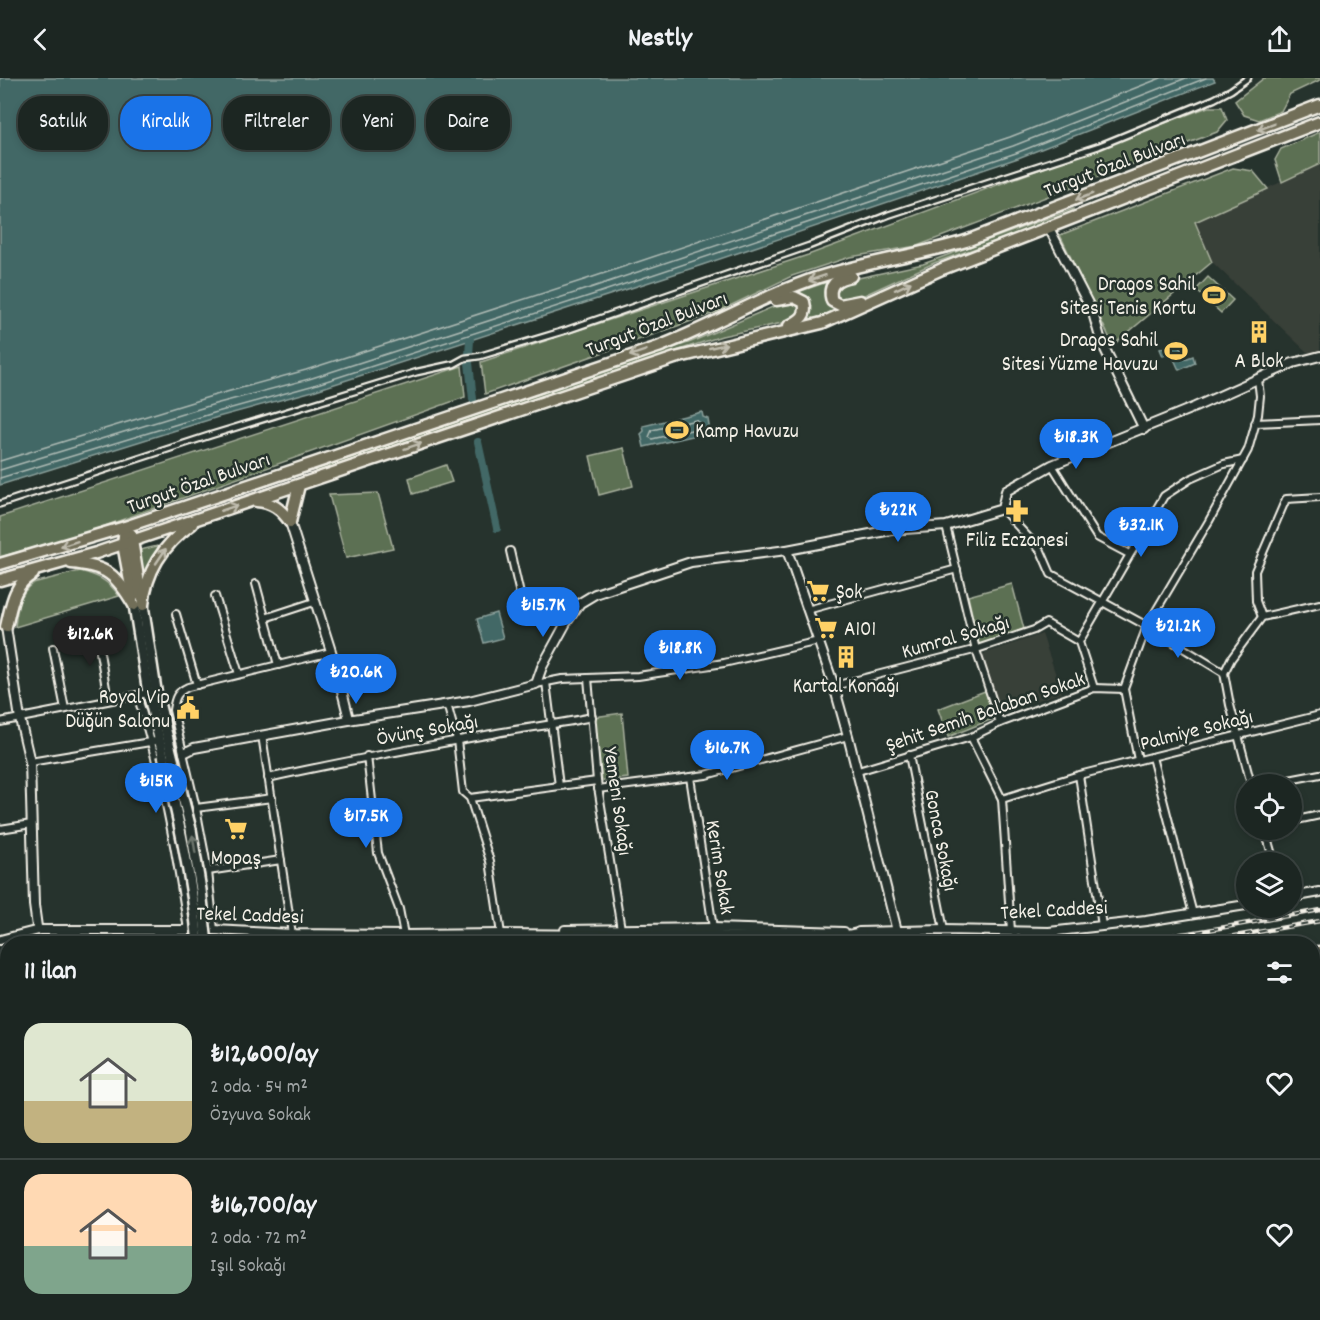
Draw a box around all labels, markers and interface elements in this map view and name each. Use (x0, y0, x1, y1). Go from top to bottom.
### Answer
text: Nestly (628, 20, 692, 59)
icon: back (24, 23, 57, 56)
icon: share (1263, 23, 1296, 56)
chip: Satılık (18, 96, 108, 150)
chip: Kiralık (120, 96, 211, 150)
chip: Filtreler (223, 96, 330, 150)
chip: Yeni (342, 96, 414, 150)
chip: Daire (426, 96, 510, 150)
one-way arrow (1257, 122, 1276, 133)
street label: Turgut Özal Bulvarı (1040, 126, 1190, 208)
one-way arrow (1075, 192, 1094, 203)
place label: Dragos Sahil Sitesi Tenis Kortu (1060, 271, 1196, 325)
one-way arrow (809, 274, 827, 285)
one-way arrow (893, 280, 911, 292)
sports icon: Dragos Sahil Sitesi Tenis Kortu (1201, 282, 1227, 308)
street label: Turgut Özal Bulvarı (582, 285, 732, 367)
building icon: A Blok (1246, 319, 1272, 345)
place label: Dragos Sahil Sitesi Yüzme Havuzu (1002, 327, 1158, 381)
sports icon: Dragos Sahil Sitesi Yüzme Havuzu (1163, 338, 1189, 364)
one-way arrow (709, 340, 728, 352)
place label: A Blok (1234, 348, 1284, 378)
one-way arrow (629, 349, 648, 360)
sports icon: Kamp Havuzu (664, 417, 690, 443)
place label: Kamp Havuzu (695, 418, 799, 448)
pin: ₺18.3K (1027, 419, 1125, 470)
text: ₺18.3K (1054, 424, 1098, 452)
one-way arrow (403, 439, 422, 450)
street label: Turgut Özal Bulvarı (123, 446, 274, 523)
pin: ₺22K (862, 492, 934, 543)
text: ₺22K (879, 497, 917, 525)
pharmacy icon: Filiz Eczanesi (1004, 498, 1030, 524)
one-way arrow (219, 502, 237, 513)
pin: ₺32.1K (1092, 507, 1190, 558)
text: ₺32.1K (1118, 512, 1164, 540)
place label: Filiz Eczanesi (966, 527, 1068, 557)
one-way arrow (60, 539, 79, 550)
one-way arrow (155, 548, 167, 564)
supermarket icon: Şok (805, 578, 831, 604)
place label: Şok (836, 579, 863, 609)
pin: ₺15.7K (494, 587, 592, 638)
text: ₺15.7K (521, 592, 566, 620)
pin: ₺21.2K (1129, 608, 1227, 659)
street label: Kumral Sokağı (898, 609, 1013, 669)
text: ₺21.2K (1155, 613, 1201, 641)
supermarket icon: A101 (813, 615, 839, 641)
pin: ₺12.6K (41, 616, 139, 667)
place label: A101 (844, 616, 876, 646)
text: ₺12.6K (67, 621, 113, 649)
pin: ₺18.8K (631, 630, 729, 681)
text: ₺18.8K (658, 635, 702, 663)
building icon: Kartal Konağı (833, 644, 859, 670)
pin: ₺20.6K (307, 654, 405, 705)
text: ₺20.6K (329, 659, 383, 687)
street label: Şehit Semih Balaban Sokak (882, 666, 1090, 762)
place label: Kartal Konağı (793, 673, 899, 703)
place label: Royal Vip Düğün Salonu (65, 684, 170, 738)
public building icon: Royal Vip Düğün Salonu (175, 695, 201, 721)
street label: Palmiye Sokağı (1137, 703, 1256, 760)
street label: Övünç Sokağı (375, 708, 481, 756)
pin: ₺16.7K (678, 730, 776, 781)
text: ₺16.7K (704, 735, 750, 763)
street label: Yemeni Sokağı (594, 745, 638, 858)
pin: ₺15K (120, 763, 192, 814)
text: ₺15K (139, 768, 173, 796)
map controls (1236, 774, 1302, 918)
button: locate (1236, 774, 1302, 840)
street label: Gonca Sokağı (915, 787, 964, 894)
pin: ₺17.5K (317, 798, 415, 849)
text: ₺17.5K (344, 803, 389, 831)
supermarket icon: Mopaş (223, 816, 249, 842)
street label: Kerim Sokak (696, 818, 740, 917)
one-way arrow (188, 835, 199, 854)
place label: Mopaş (211, 845, 261, 875)
button: layers (1236, 852, 1302, 918)
street label: Tekel Caddesi (1000, 894, 1109, 930)
street label: Tekel Caddesi (196, 900, 304, 934)
text: 11 ilan (24, 954, 77, 991)
icon: filters (1263, 956, 1296, 989)
text: ₺12,600/ay (210, 1037, 318, 1074)
icon: home (72, 1047, 144, 1119)
icon: heart (1263, 1067, 1296, 1100)
text: 2 oda · 54 m² (210, 1074, 308, 1102)
text: Özyuva Sokak (210, 1102, 311, 1130)
text: ₺16,700/ay (210, 1188, 316, 1225)
icon: home (72, 1198, 144, 1270)
icon: heart (1263, 1218, 1296, 1251)
text: 2 oda · 72 m² (210, 1225, 307, 1253)
text: Işıl Sokağı (210, 1253, 286, 1281)

